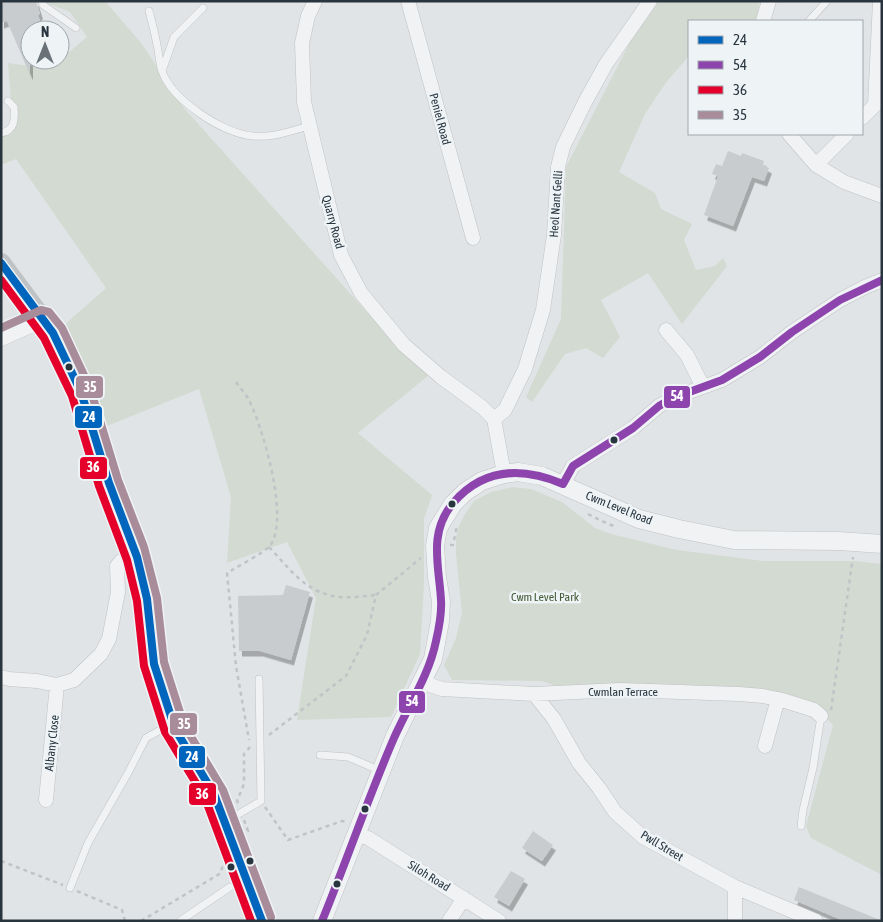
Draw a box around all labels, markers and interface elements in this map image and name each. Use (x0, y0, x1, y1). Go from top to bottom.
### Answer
north arrow (20, 20, 70, 70)
legend (688, 20, 863, 135)
text: N (41, 24, 49, 40)
text: 24 (733, 31, 747, 48)
text: 54 (733, 56, 747, 73)
text: 36 (733, 81, 747, 98)
street label: Peniel Road (426, 92, 454, 146)
text: 35 (733, 106, 747, 123)
street label: Heol Nant Gelli (547, 170, 565, 238)
street label: Quarry Road (319, 194, 347, 250)
unlabelled marker (64, 362, 74, 372)
line badge: 35 (75, 375, 104, 399)
text: 35 (83, 379, 97, 395)
line badge: 54 (663, 385, 691, 409)
text: 54 (670, 388, 684, 404)
line badge: 24 (74, 405, 103, 429)
text: 24 (82, 409, 96, 425)
unlabelled marker (609, 435, 619, 445)
line badge: 36 (79, 456, 108, 480)
text: 36 (86, 459, 100, 475)
street label: Cwm Level Road (584, 488, 654, 528)
unlabelled marker (447, 499, 457, 509)
park label: Cwm Level Park (511, 590, 580, 604)
street label: Cwmlan Terrace (588, 685, 658, 699)
line badge: 54 (398, 690, 426, 714)
text: 54 (405, 693, 419, 709)
line badge: 35 (169, 712, 198, 736)
street label: Albany Close (42, 714, 62, 772)
text: 35 (177, 716, 191, 732)
line badge: 24 (178, 745, 206, 769)
text: 24 (185, 749, 199, 765)
line badge: 36 (188, 782, 217, 806)
text: 36 (195, 786, 209, 802)
unlabelled marker (360, 804, 370, 814)
street label: Pwll Street (638, 828, 686, 864)
unlabelled marker (245, 856, 255, 866)
street label: Siloh Road (405, 858, 453, 894)
unlabelled marker (226, 862, 236, 872)
unlabelled marker (332, 879, 342, 889)

